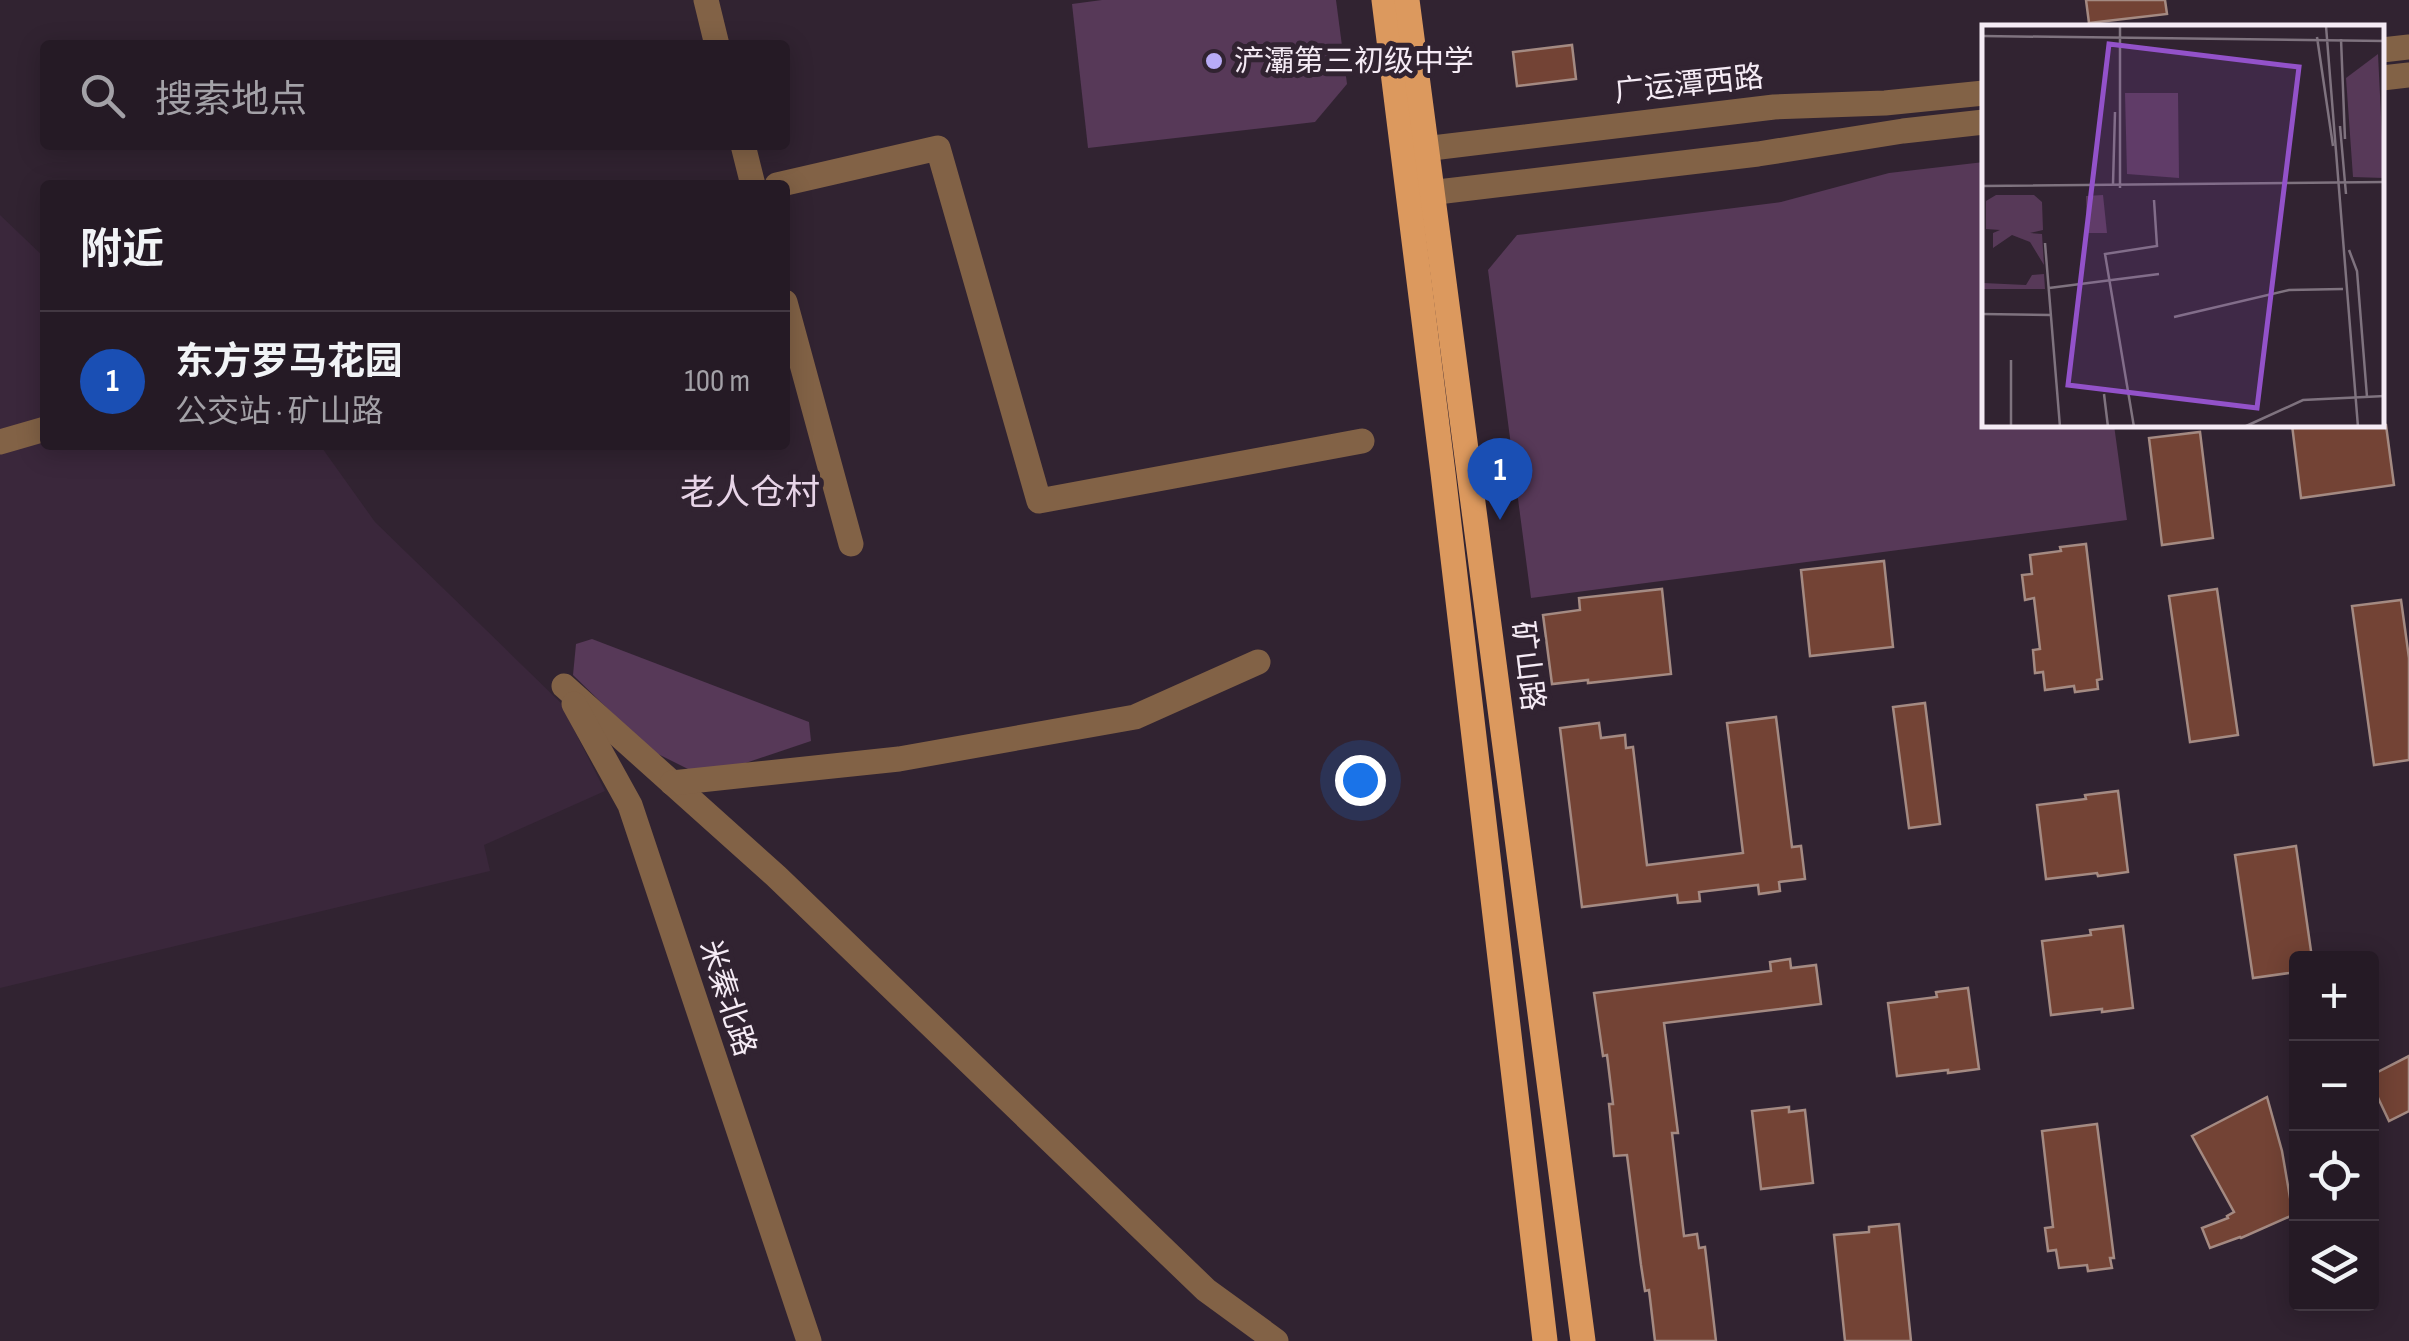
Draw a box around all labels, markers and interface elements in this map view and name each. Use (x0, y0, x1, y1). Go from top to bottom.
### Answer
inset map (1982, 25, 2384, 428)
search box (40, 40, 790, 150)
place label: 浐灞第三初级中学 (1234, 44, 1474, 80)
marker: 浐灞第三初级中学 (1203, 50, 1225, 72)
street label: 广运潭西路 (1613, 59, 1766, 111)
icon: search (75, 68, 130, 123)
text: 搜索地点 (155, 78, 307, 123)
text: 附近 (80, 225, 164, 276)
text: 东方罗马花园 (175, 340, 403, 385)
text: 1 (106, 362, 119, 401)
text: 100 m (685, 362, 750, 401)
text: 公交站 · 矿山路 (175, 393, 384, 432)
pin: 1 (1468, 438, 1532, 520)
district label: 老人仓村 (680, 472, 820, 515)
street label: 矿山路 (1504, 619, 1550, 713)
your location (1335, 755, 1386, 806)
street label: 米秦北路 (691, 936, 763, 1061)
map controls (2289, 951, 2379, 1311)
button: + (2289, 951, 2379, 1041)
button: − (2289, 1041, 2379, 1131)
button: locate (2289, 1131, 2379, 1221)
button: layers (2289, 1221, 2379, 1311)

